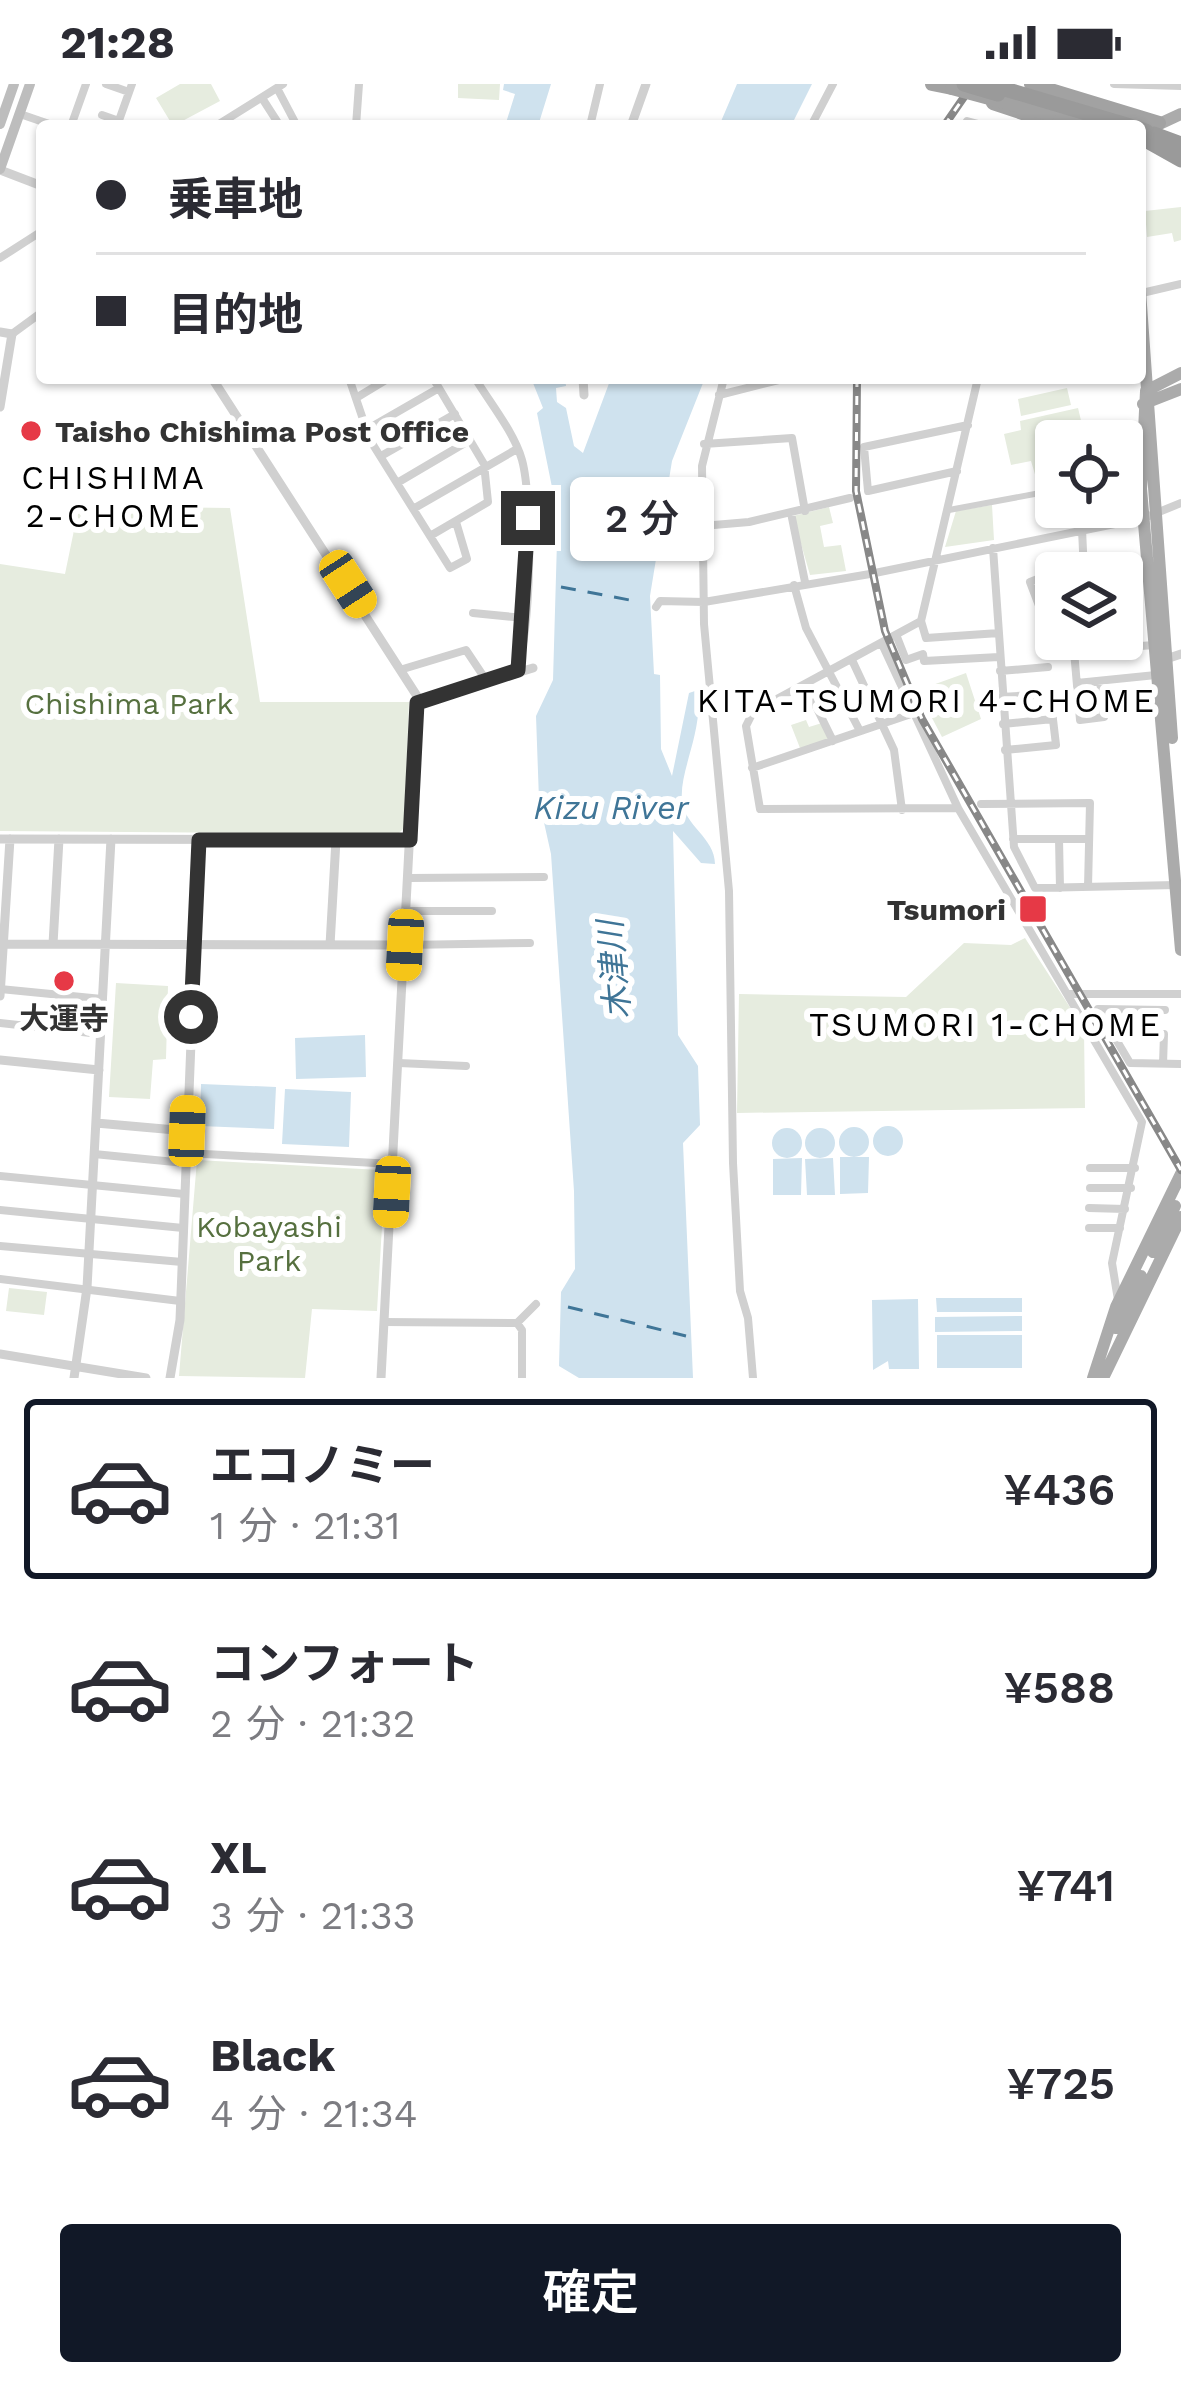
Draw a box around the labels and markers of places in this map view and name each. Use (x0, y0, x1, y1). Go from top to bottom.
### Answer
place label: Taisho Chishima Post Office (55, 414, 469, 449)
marker: Taisho Chishima Post Office (18, 418, 44, 444)
place label: Tsumori (887, 892, 1006, 927)
marker: Tsumori (1017, 893, 1049, 925)
marker: 大運寺 (51, 968, 77, 994)
place label: 大運寺 (19, 1001, 109, 1036)

